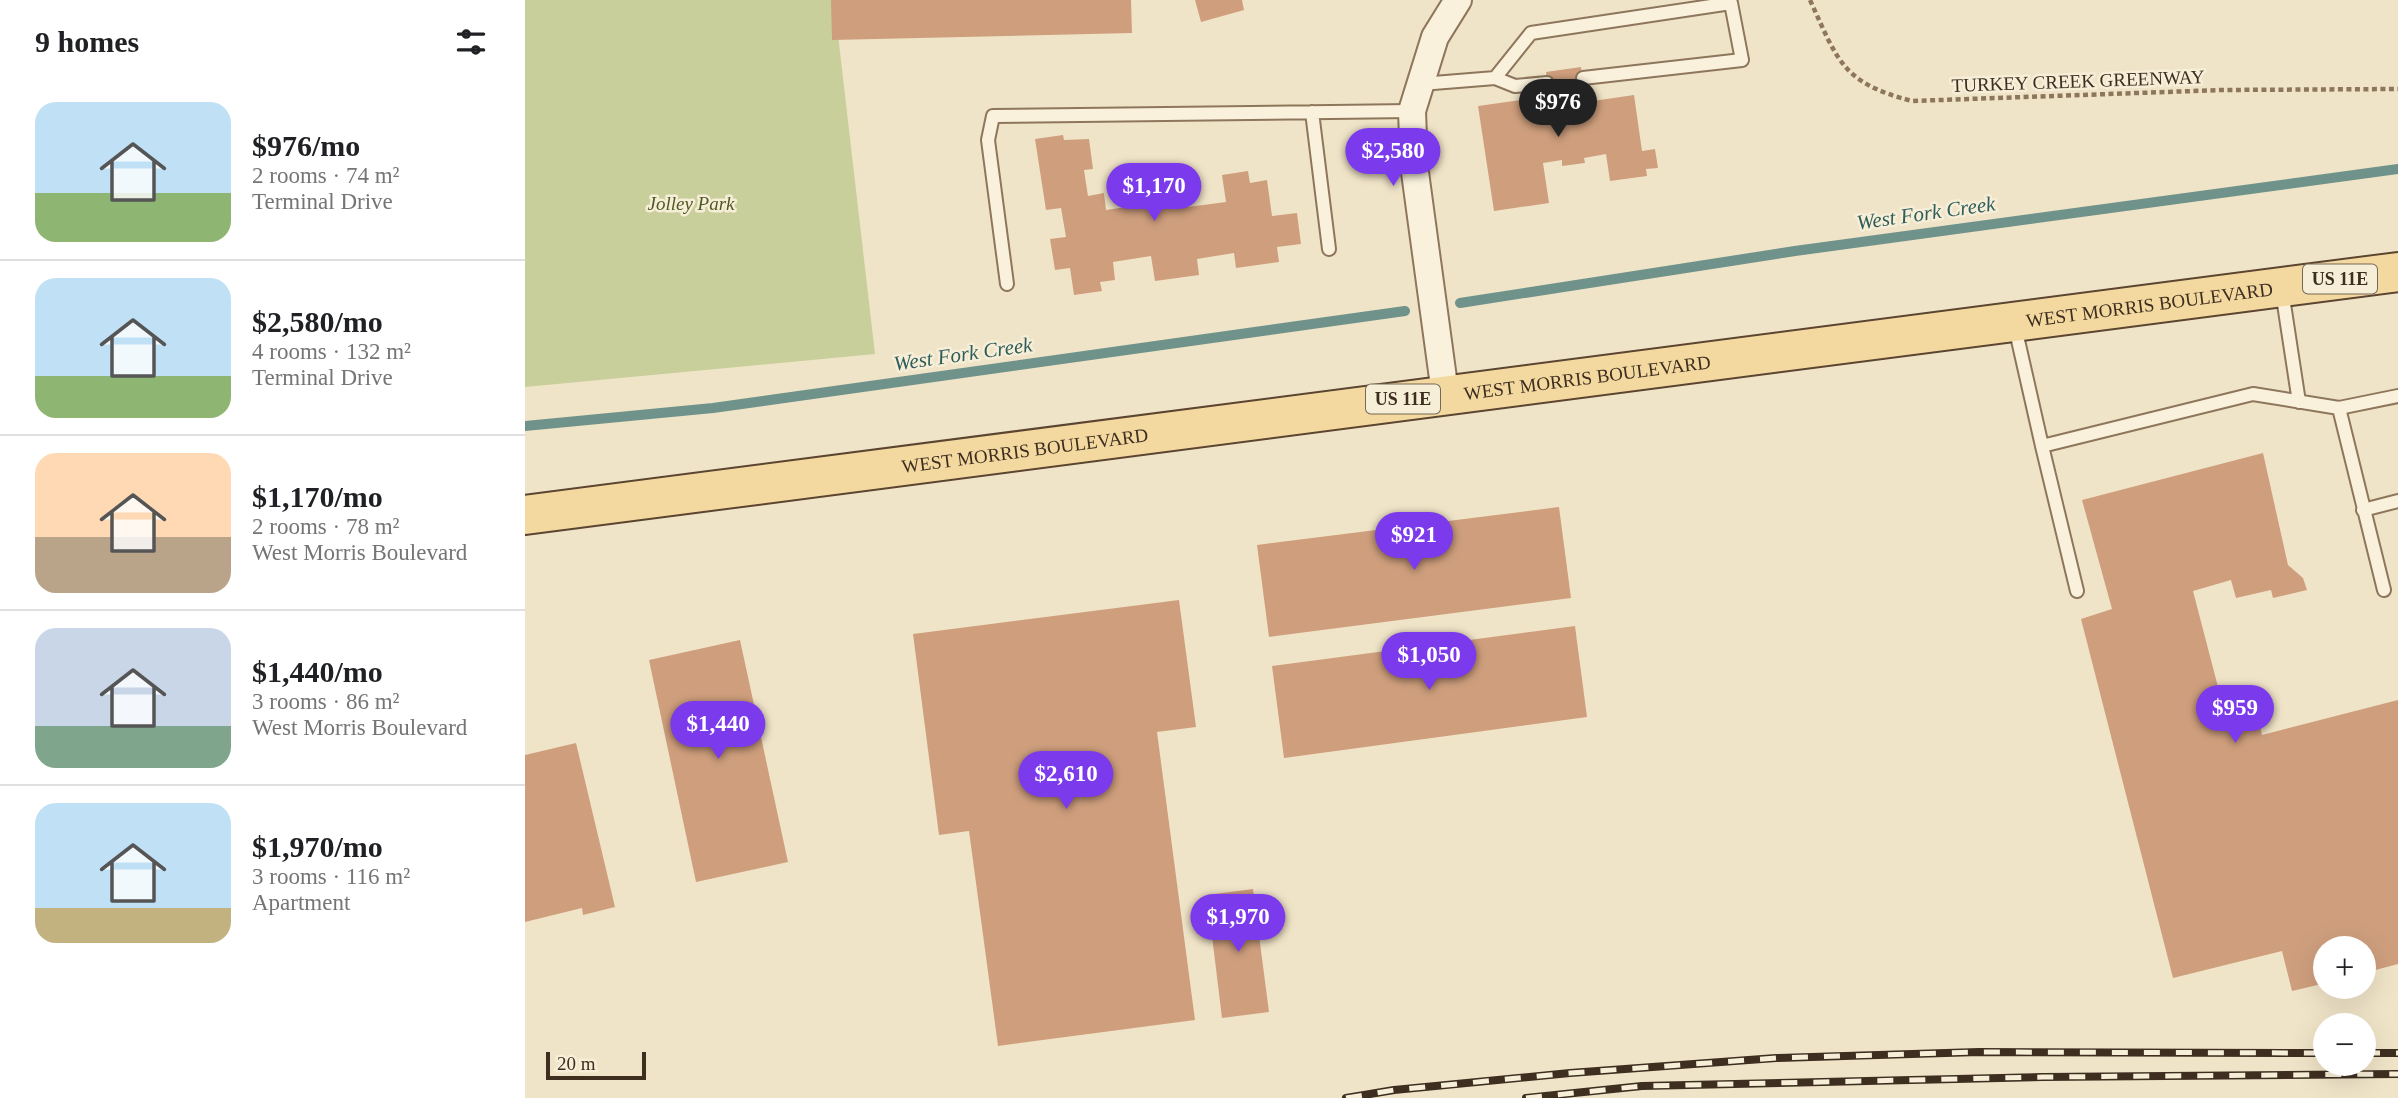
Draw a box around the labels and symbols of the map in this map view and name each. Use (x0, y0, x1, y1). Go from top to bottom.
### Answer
street label: TURKEY CREEK GREENWAY (1951, 66, 2205, 96)
pin: $976 (1517, 80, 1599, 139)
pin: $2,580 (1336, 128, 1450, 188)
pin: $1,170 (1097, 164, 1211, 223)
water label: West Fork Creek (1855, 191, 1997, 235)
park label: Jolley Park (647, 193, 735, 214)
road number: US 11E (2303, 264, 2377, 293)
street label: WEST MORRIS BOULEVARD (2025, 278, 2274, 331)
water label: West Fork Creek (892, 332, 1034, 376)
street label: WEST MORRIS BOULEVARD (1462, 351, 1712, 404)
road number: US 11E (1366, 384, 1440, 414)
street label: WEST MORRIS BOULEVARD (900, 424, 1149, 477)
pin: $921 (1373, 512, 1455, 572)
pin: $1,050 (1372, 632, 1486, 692)
pin: $959 (2194, 686, 2276, 745)
pin: $1,440 (661, 702, 775, 761)
pin: $2,610 (1009, 752, 1123, 811)
pin: $1,970 (1181, 894, 1295, 954)
scale bar (546, 1049, 646, 1081)

